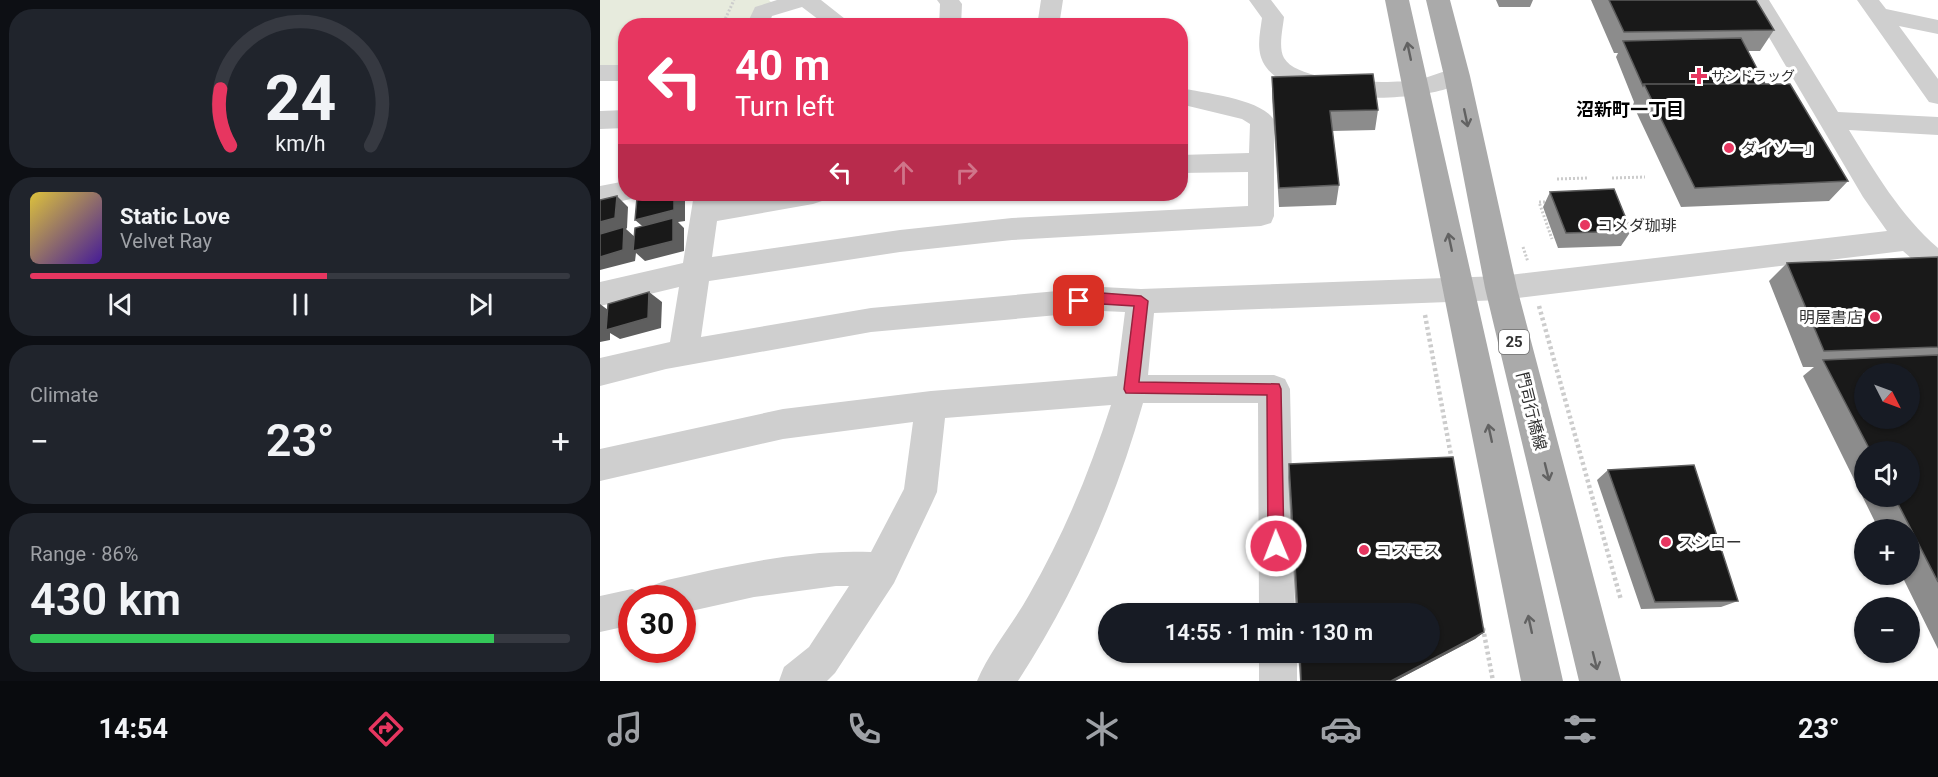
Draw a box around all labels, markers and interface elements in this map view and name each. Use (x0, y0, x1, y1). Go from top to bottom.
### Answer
text: 40 m (735, 41, 830, 90)
icon: left (636, 42, 714, 120)
one-way arrow (1402, 42, 1414, 61)
text: 24 (264, 62, 336, 135)
place label: サンドラッグ (1711, 68, 1795, 84)
marker: サンドラッグ (1692, 69, 1706, 83)
text: Turn left (735, 91, 835, 123)
district label: 沼新町一丁目 (1576, 99, 1684, 120)
one-way arrow (1461, 108, 1472, 128)
text: km/h (275, 131, 325, 156)
place label: ダイソー」 (1741, 139, 1821, 158)
marker: ダイソー」 (1722, 141, 1736, 155)
icon: left (824, 156, 857, 189)
icon: ahead (887, 156, 920, 189)
icon: right (950, 156, 983, 189)
text: Static Love (120, 204, 230, 229)
place label: コメダ珈琲 (1597, 216, 1677, 235)
marker: コメダ珈琲 (1578, 218, 1592, 232)
text: Velvet Ray (120, 229, 212, 253)
one-way arrow (1443, 233, 1455, 252)
pin (1053, 275, 1104, 326)
icon: arrive (1062, 284, 1095, 317)
icon: previous (104, 288, 137, 321)
icon: pause (284, 288, 317, 321)
icon: next (464, 288, 497, 321)
place label: 明屋書店 (1799, 308, 1863, 327)
marker: 明屋書店 (1868, 310, 1882, 324)
road number: 25 (1499, 330, 1529, 354)
north arrow (1854, 363, 1920, 429)
map controls (1854, 363, 1920, 663)
street label: 門司行橋線 (1513, 370, 1550, 452)
text: Climate (30, 383, 98, 407)
text: 23° (266, 414, 334, 467)
text: − (30, 422, 49, 461)
text: + (551, 422, 570, 461)
one-way arrow (1484, 424, 1495, 443)
button: sound (1854, 441, 1920, 507)
one-way arrow (1542, 462, 1553, 481)
position arrow (1244, 514, 1308, 578)
button: + (1854, 519, 1920, 585)
place label: スシロー (1678, 533, 1742, 552)
marker: スシロー (1659, 535, 1673, 549)
place label: コスモス (1376, 541, 1440, 560)
text: Range · 86% (30, 542, 138, 566)
marker: コスモス (1357, 543, 1371, 557)
text: 430 km (30, 573, 181, 626)
speed limit sign: 30 (618, 585, 696, 663)
button: − (1854, 597, 1920, 663)
one-way arrow (1524, 614, 1535, 634)
text: 14:55 · 1 min · 130 m (1165, 620, 1373, 645)
one-way arrow (1589, 651, 1601, 670)
icon: directions (365, 708, 407, 750)
icon: music (604, 708, 646, 750)
icon: phone (843, 708, 885, 750)
icon: climate (1081, 708, 1123, 750)
icon: car (1320, 708, 1362, 750)
icon: filters (1559, 708, 1601, 750)
text: 14:54 (98, 713, 168, 745)
text: 23° (1798, 713, 1840, 745)

